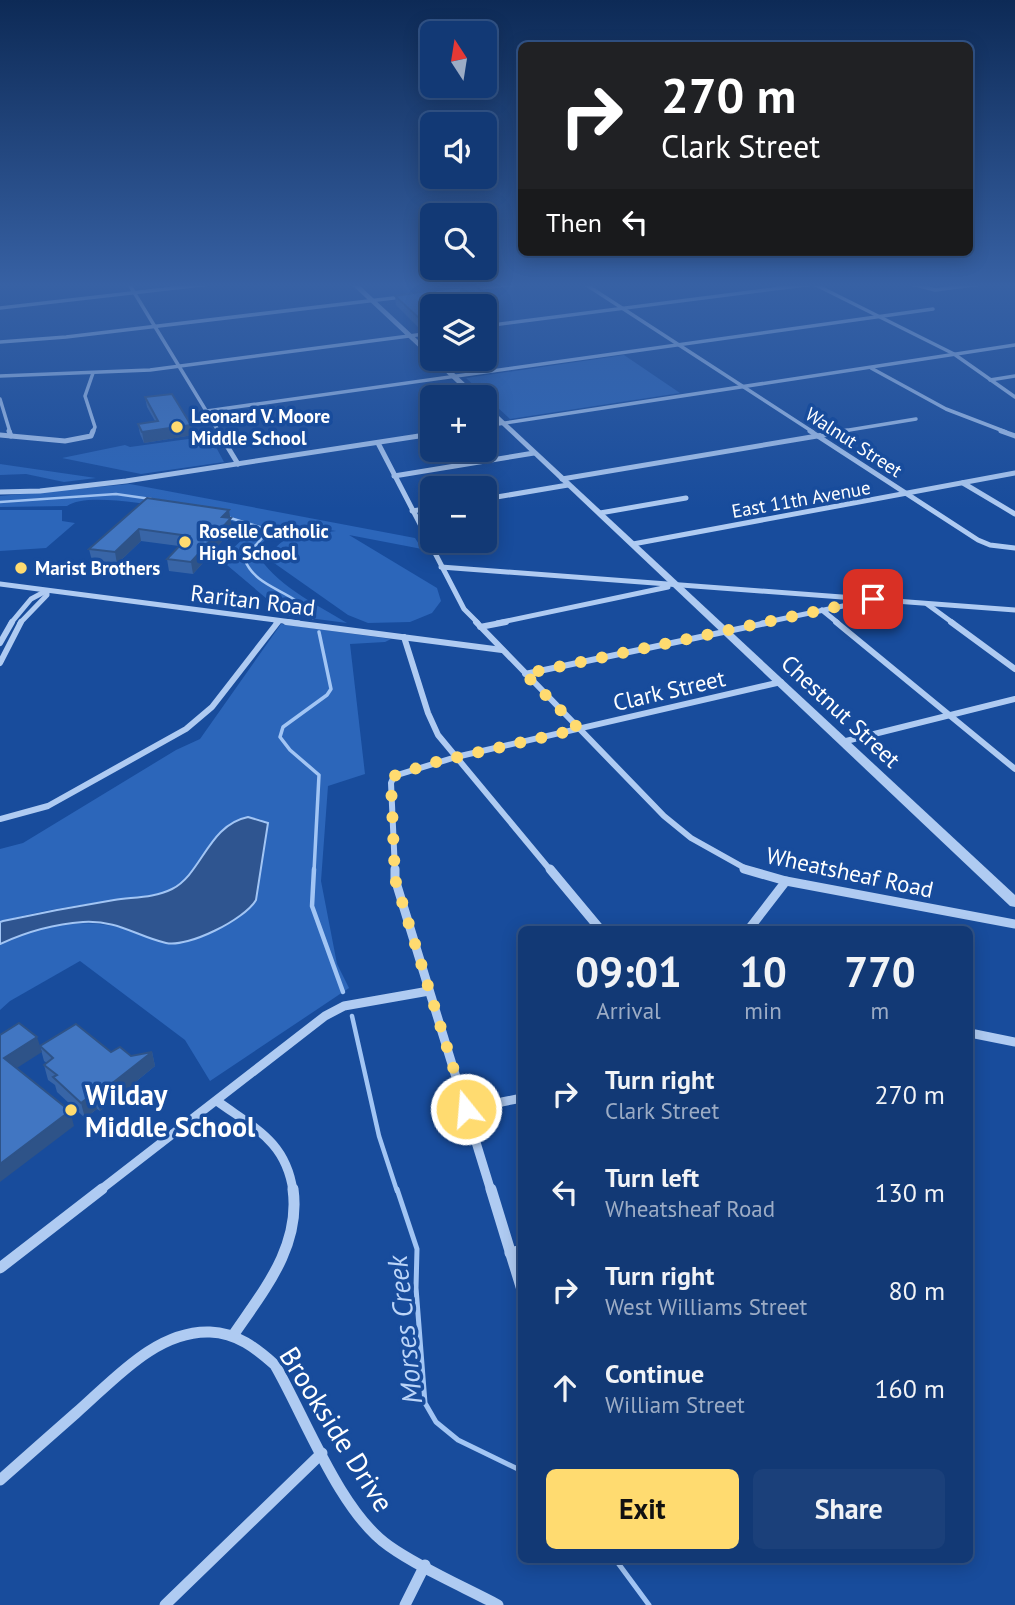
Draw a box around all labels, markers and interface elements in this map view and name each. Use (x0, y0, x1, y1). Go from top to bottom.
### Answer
north arrow (420, 21, 497, 98)
map controls (420, 21, 497, 553)
text: 270 m (661, 63, 796, 127)
icon: right (546, 70, 637, 161)
button: sound (420, 112, 497, 189)
text: Clark Street (661, 125, 820, 167)
button: search (420, 203, 497, 280)
icon: left (616, 203, 654, 241)
text: Then (546, 206, 602, 239)
button: layers (420, 294, 497, 371)
button: + (420, 385, 497, 462)
street label: Walnut Street (801, 402, 907, 482)
place label: Leonard V. Moore Middle School (191, 404, 330, 450)
marker: Leonard V. Moore Middle School (169, 419, 185, 435)
street label: East 11th Avenue (730, 475, 872, 523)
button: − (420, 476, 497, 553)
place label: Roselle Catholic High School (199, 519, 329, 565)
marker: Roselle Catholic High School (177, 534, 193, 550)
place label: Marist Brothers (35, 556, 160, 580)
marker: Marist Brothers (13, 560, 29, 576)
pin (843, 569, 903, 629)
street label: Raritan Road (189, 578, 317, 622)
icon: arrive (854, 580, 892, 618)
street label: Chestnut Street (775, 648, 907, 774)
street label: Clark Street (610, 663, 728, 717)
street label: Wheatsheaf Road (764, 840, 936, 904)
text: 09:01 (575, 944, 682, 999)
text: 10 (739, 944, 787, 999)
text: 770 (844, 944, 916, 999)
text: Arrival (596, 996, 661, 1025)
text: min (744, 996, 782, 1025)
text: m (871, 996, 889, 1025)
text: Turn right (605, 1063, 714, 1096)
position arrow (429, 1072, 503, 1146)
icon: right (546, 1075, 584, 1113)
place label: Wilday Middle School (85, 1076, 256, 1145)
text: 270 m (874, 1078, 945, 1111)
text: Clark Street (605, 1096, 719, 1125)
marker: Wilday Middle School (63, 1102, 79, 1118)
text: Turn left (605, 1161, 699, 1194)
icon: left (546, 1173, 584, 1211)
text: 130 m (874, 1176, 945, 1209)
text: Wheatsheaf Road (605, 1194, 775, 1223)
water label: Morses Creek (378, 1253, 430, 1406)
text: Turn right (605, 1259, 714, 1292)
icon: right (546, 1271, 584, 1309)
text: 80 m (889, 1274, 945, 1307)
text: West Williams Street (605, 1292, 807, 1321)
street label: Brookside Drive (271, 1339, 403, 1519)
text: Continue (605, 1357, 704, 1390)
icon: ahead (546, 1369, 584, 1407)
text: 160 m (874, 1372, 945, 1405)
text: William Street (605, 1390, 745, 1419)
button: Exit (546, 1469, 739, 1549)
button: Share (753, 1469, 945, 1549)

